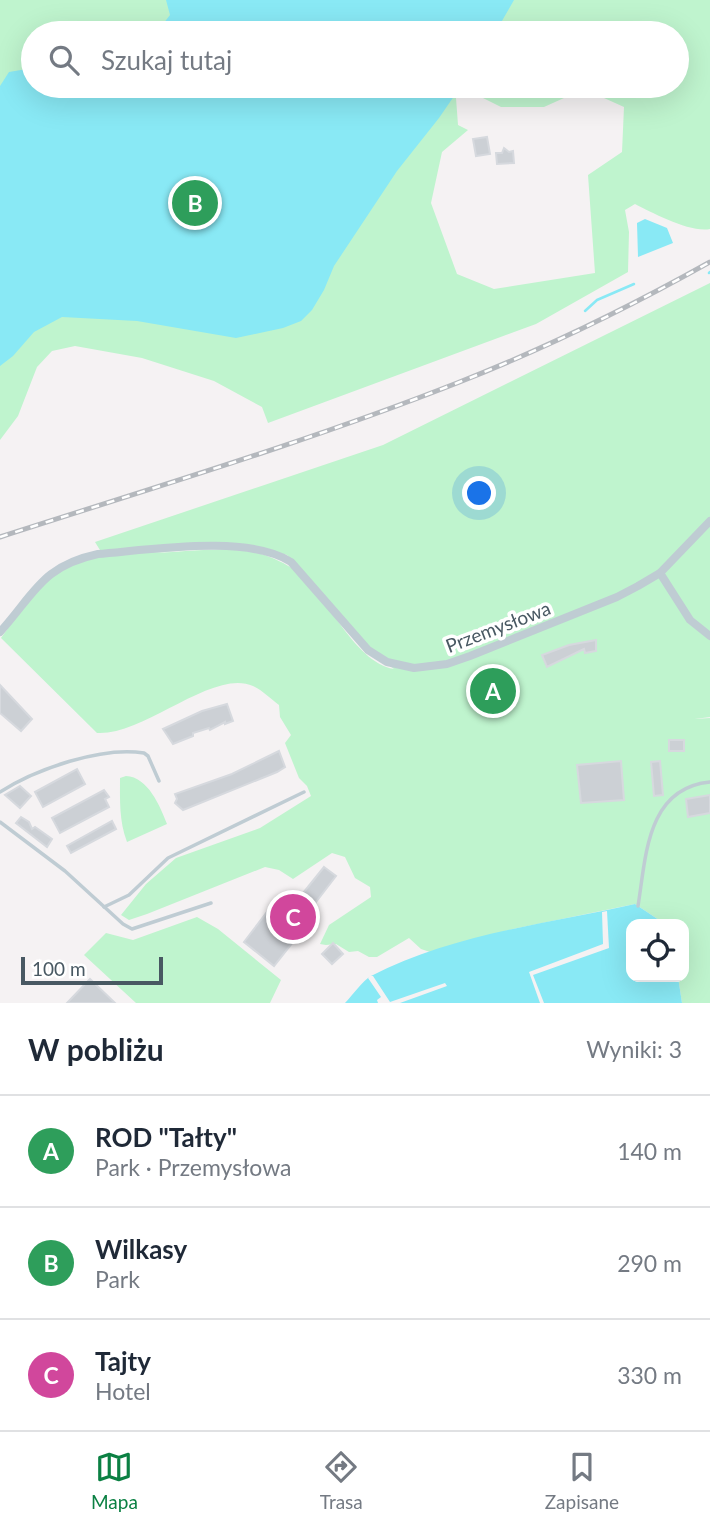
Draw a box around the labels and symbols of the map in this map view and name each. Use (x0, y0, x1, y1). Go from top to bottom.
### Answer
pin: B (172, 177, 218, 229)
your location (462, 476, 496, 510)
street label: Przemysłowa (442, 596, 554, 657)
pin: A (470, 665, 516, 717)
pin: C (270, 891, 316, 943)
scale bar (21, 954, 163, 986)

